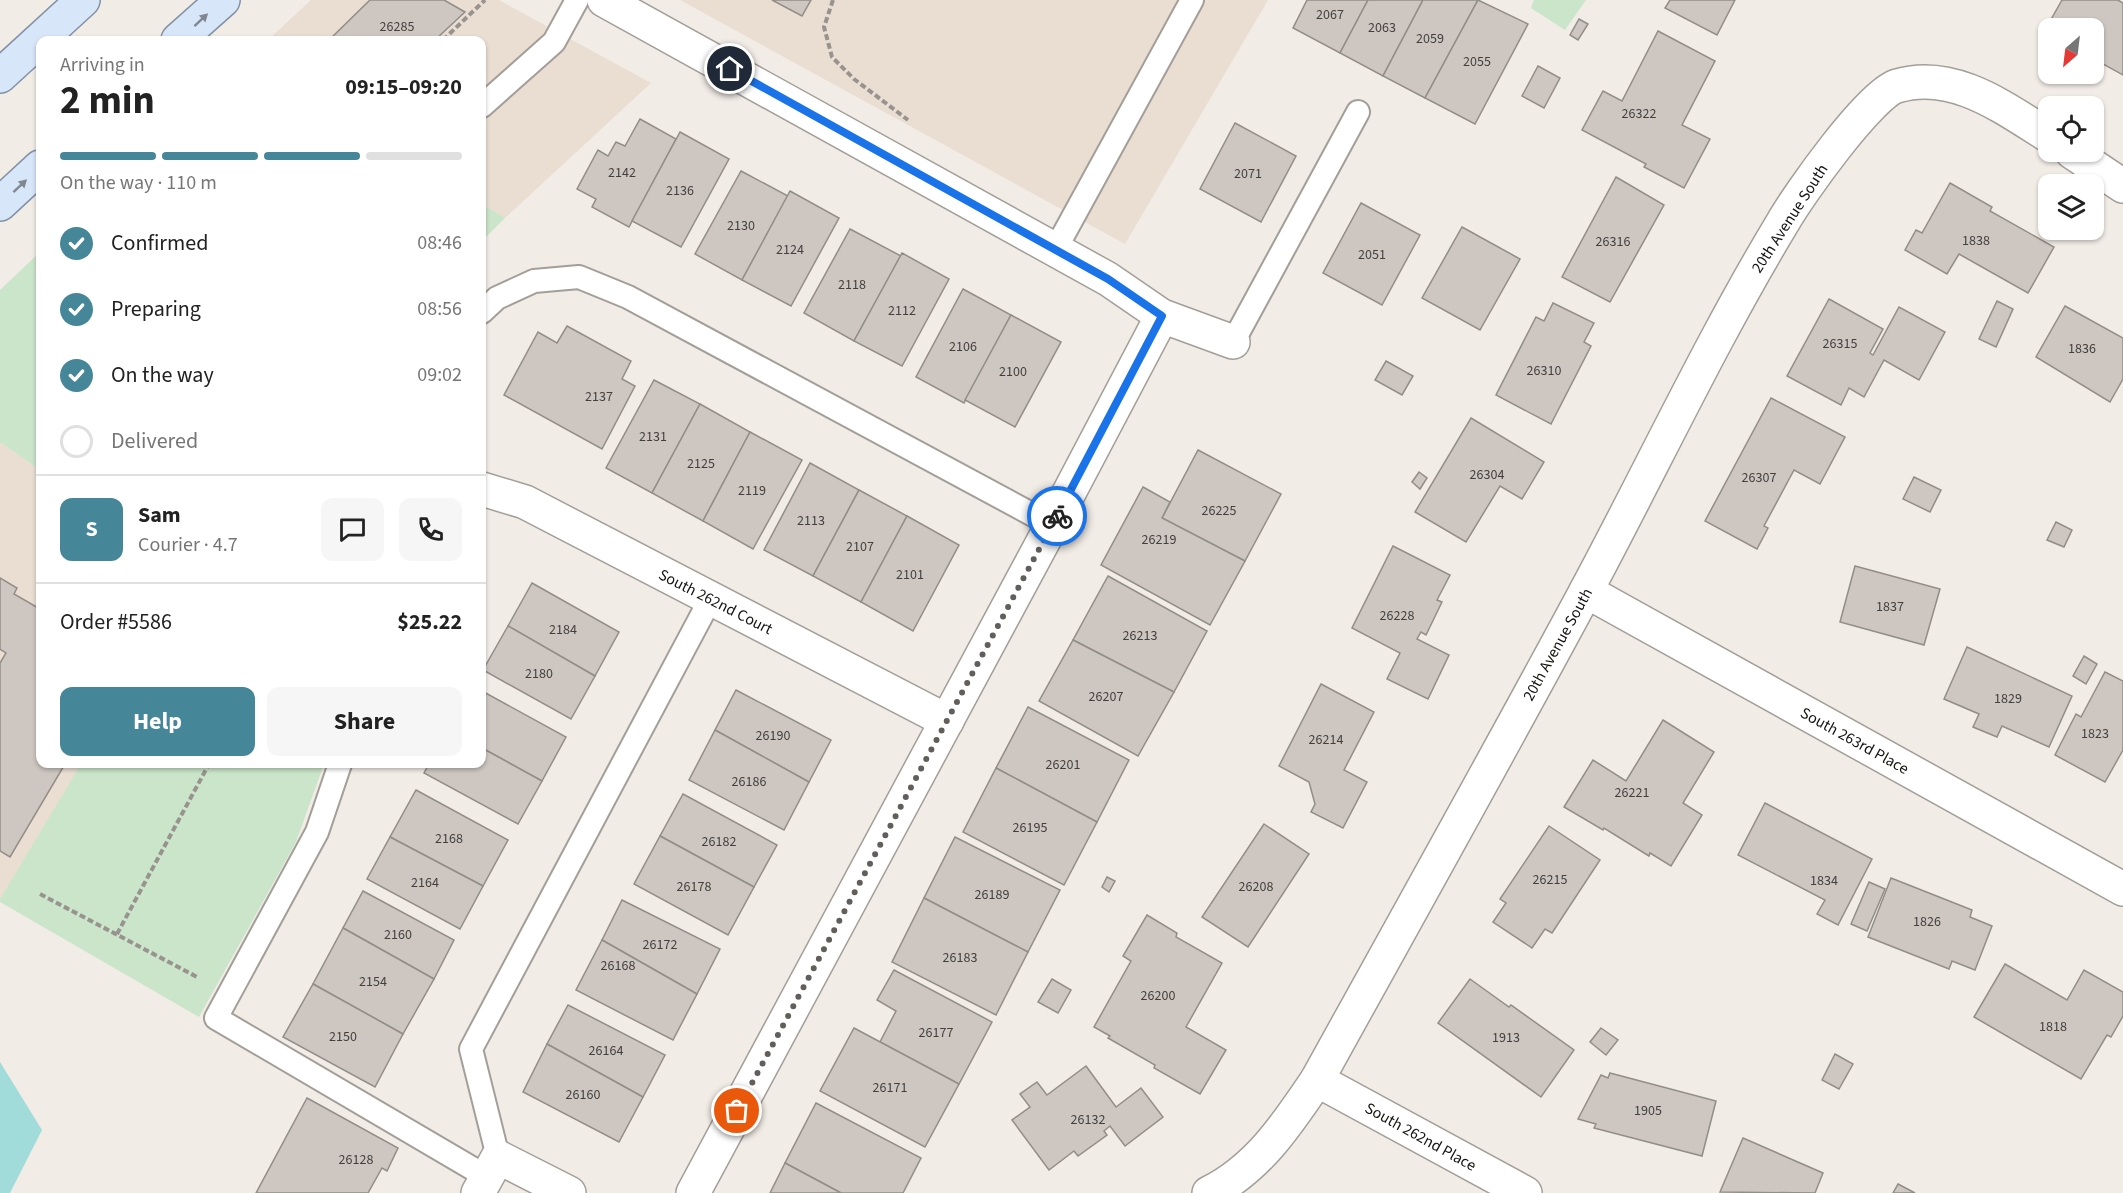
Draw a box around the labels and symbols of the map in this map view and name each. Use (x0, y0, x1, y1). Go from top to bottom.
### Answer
house number: 2067 (1316, 5, 1344, 25)
one-way arrow (193, 13, 208, 27)
house number: 26285 (380, 17, 414, 37)
house number: 2063 (1368, 18, 1396, 38)
north arrow (2038, 18, 2104, 84)
house number: 2059 (1416, 29, 1444, 49)
pin (704, 43, 755, 94)
house number: 2055 (1463, 52, 1491, 72)
house number: 26322 (1622, 104, 1656, 124)
street label: 20th Avenue South (1746, 160, 1833, 277)
house number: 2142 (608, 163, 636, 183)
house number: 2071 (1234, 164, 1262, 184)
one-way arrow (13, 179, 28, 193)
house number: 2136 (666, 181, 694, 201)
house number: 2130 (727, 216, 755, 236)
house number: 1838 (1962, 231, 1990, 251)
house number: 26316 (1596, 232, 1630, 252)
house number: 2124 (776, 240, 804, 260)
house number: 2051 (1358, 245, 1386, 265)
house number: 2118 (838, 275, 866, 295)
house number: 2112 (888, 301, 916, 321)
house number: 26315 (1823, 334, 1857, 354)
house number: 2106 (949, 337, 977, 357)
house number: 1836 (2068, 339, 2096, 359)
house number: 26310 (1527, 361, 1561, 381)
house number: 2100 (999, 362, 1027, 382)
house number: 2137 (585, 387, 613, 407)
house number: 2131 (639, 427, 667, 447)
house number: 2125 (687, 454, 715, 474)
house number: 26304 (1470, 465, 1504, 485)
house number: 26307 (1742, 468, 1776, 488)
house number: 2119 (738, 481, 766, 501)
courier (1027, 486, 1087, 546)
house number: 26225 (1202, 501, 1236, 521)
house number: 2113 (797, 511, 825, 531)
house number: 26219 (1142, 530, 1176, 550)
house number: 2107 (846, 537, 874, 557)
street label: South 262nd Court (655, 564, 777, 640)
house number: 2101 (896, 565, 924, 585)
street label: 20th Avenue South (1518, 584, 1598, 705)
house number: 1837 (1876, 597, 1904, 617)
house number: 26228 (1380, 606, 1414, 626)
house number: 2184 (549, 620, 577, 640)
house number: 26213 (1123, 626, 1157, 646)
house number: 2180 (525, 664, 553, 684)
house number: 26207 (1089, 687, 1123, 707)
house number: 1829 (1994, 689, 2022, 709)
street label: South 263rd Place (1796, 702, 1913, 780)
house number: 1823 (2081, 724, 2109, 744)
house number: 26190 (756, 726, 790, 746)
house number: 26214 (1309, 730, 1343, 750)
house number: 26201 (1046, 755, 1080, 775)
house number: 26186 (732, 772, 766, 792)
house number: 26221 (1615, 783, 1649, 803)
house number: 26195 (1013, 818, 1047, 838)
house number: 2168 (435, 829, 463, 849)
house number: 26182 (702, 832, 736, 852)
house number: 26215 (1533, 870, 1567, 890)
house number: 1834 (1810, 871, 1838, 891)
house number: 2164 (411, 873, 439, 893)
house number: 26178 (677, 877, 711, 897)
house number: 26208 (1239, 877, 1273, 897)
house number: 26189 (975, 885, 1009, 905)
house number: 1826 (1913, 912, 1941, 932)
house number: 2160 (384, 925, 412, 945)
house number: 26172 (643, 935, 677, 955)
house number: 26183 (943, 948, 977, 968)
house number: 26168 (601, 956, 635, 976)
house number: 2154 (359, 972, 387, 992)
house number: 26200 (1141, 986, 1175, 1006)
house number: 1818 (2039, 1017, 2067, 1037)
house number: 26177 (919, 1023, 953, 1043)
house number: 2150 (329, 1027, 357, 1047)
house number: 1913 (1492, 1028, 1520, 1048)
house number: 26164 (589, 1041, 623, 1061)
house number: 26171 (873, 1078, 907, 1098)
house number: 26160 (566, 1085, 600, 1105)
pin (711, 1085, 762, 1136)
street label: South 262nd Place (1361, 1097, 1480, 1177)
house number: 1905 (1634, 1101, 1662, 1121)
house number: 26132 (1071, 1110, 1105, 1130)
house number: 26128 (339, 1150, 373, 1170)

